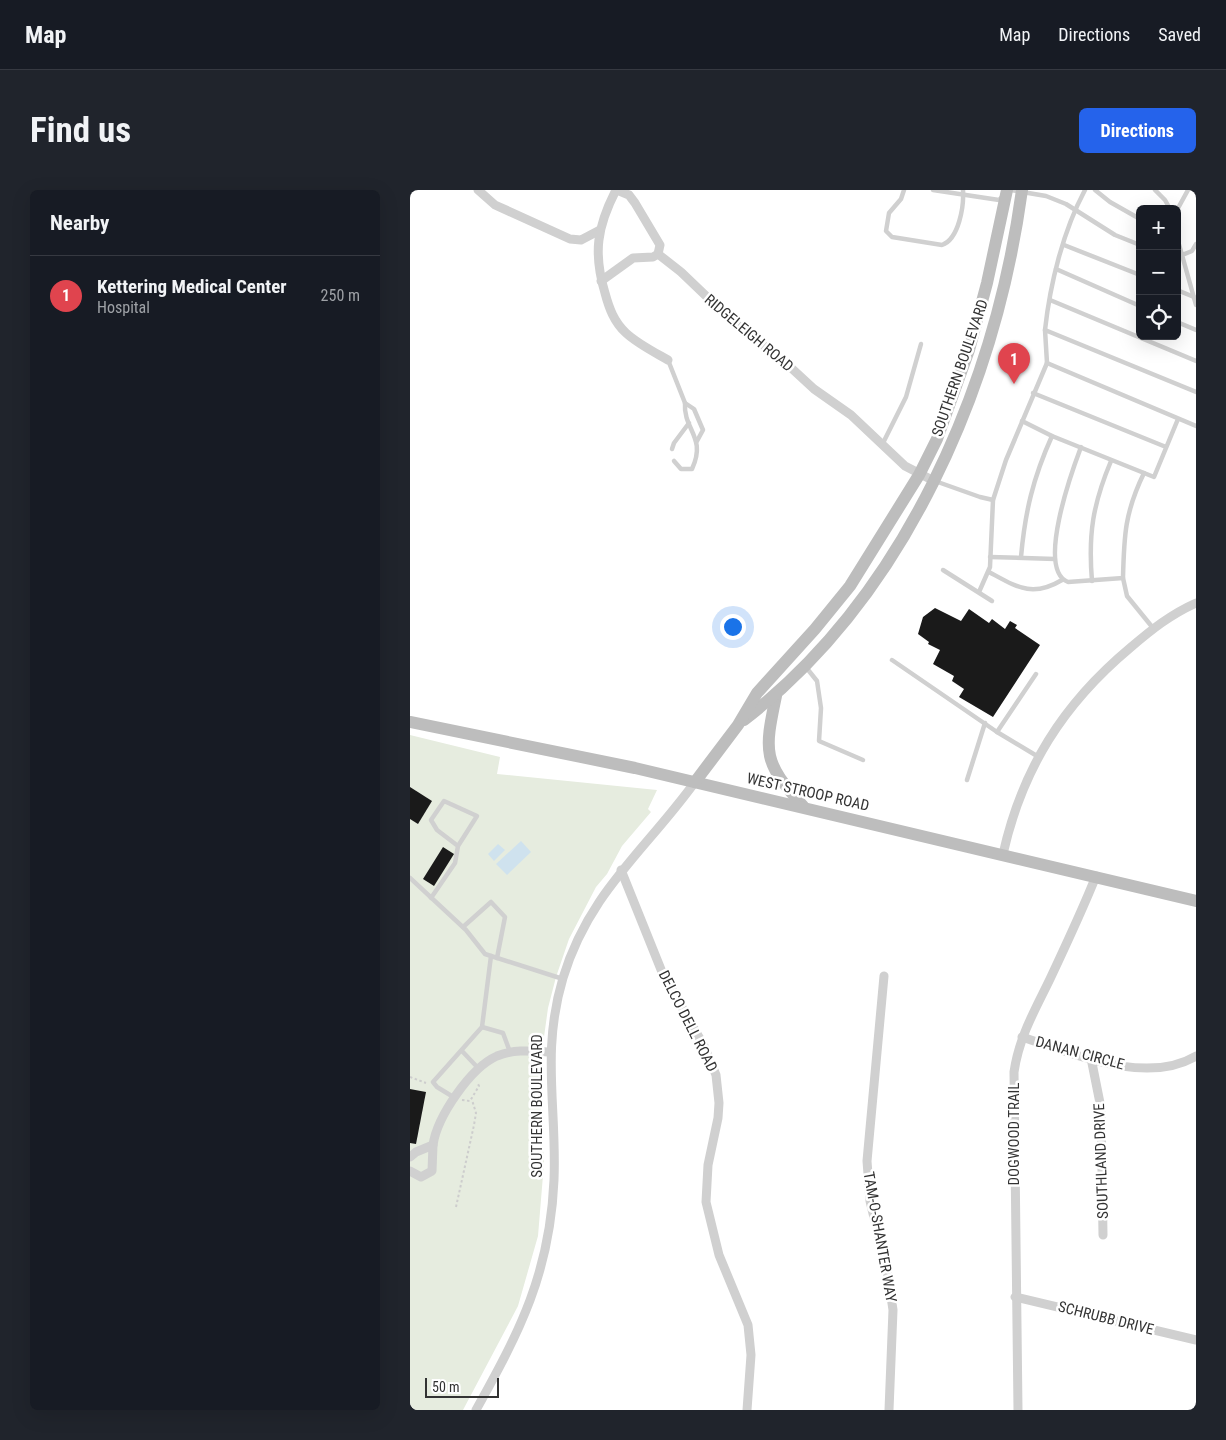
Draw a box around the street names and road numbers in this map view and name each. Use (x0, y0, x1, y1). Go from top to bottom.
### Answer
street label: RIDGELEIGH ROAD (701, 291, 797, 375)
street label: SOUTHERN BOULEVARD (928, 297, 992, 439)
street label: WEST STROOP ROAD (745, 769, 871, 815)
street label: DELCO DELL ROAD (655, 967, 721, 1075)
street label: DANAN CIRCLE (1034, 1033, 1126, 1073)
street label: SOUTHERN BOULEVARD (528, 1034, 546, 1178)
street label: DOGWOOD TRAIL (1005, 1083, 1023, 1185)
street label: SOUTHLAND DRIVE (1090, 1103, 1112, 1219)
street label: TAM-O-SHANTER WAY (860, 1170, 900, 1304)
street label: SCHRUBB DRIVE (1056, 1297, 1156, 1339)

